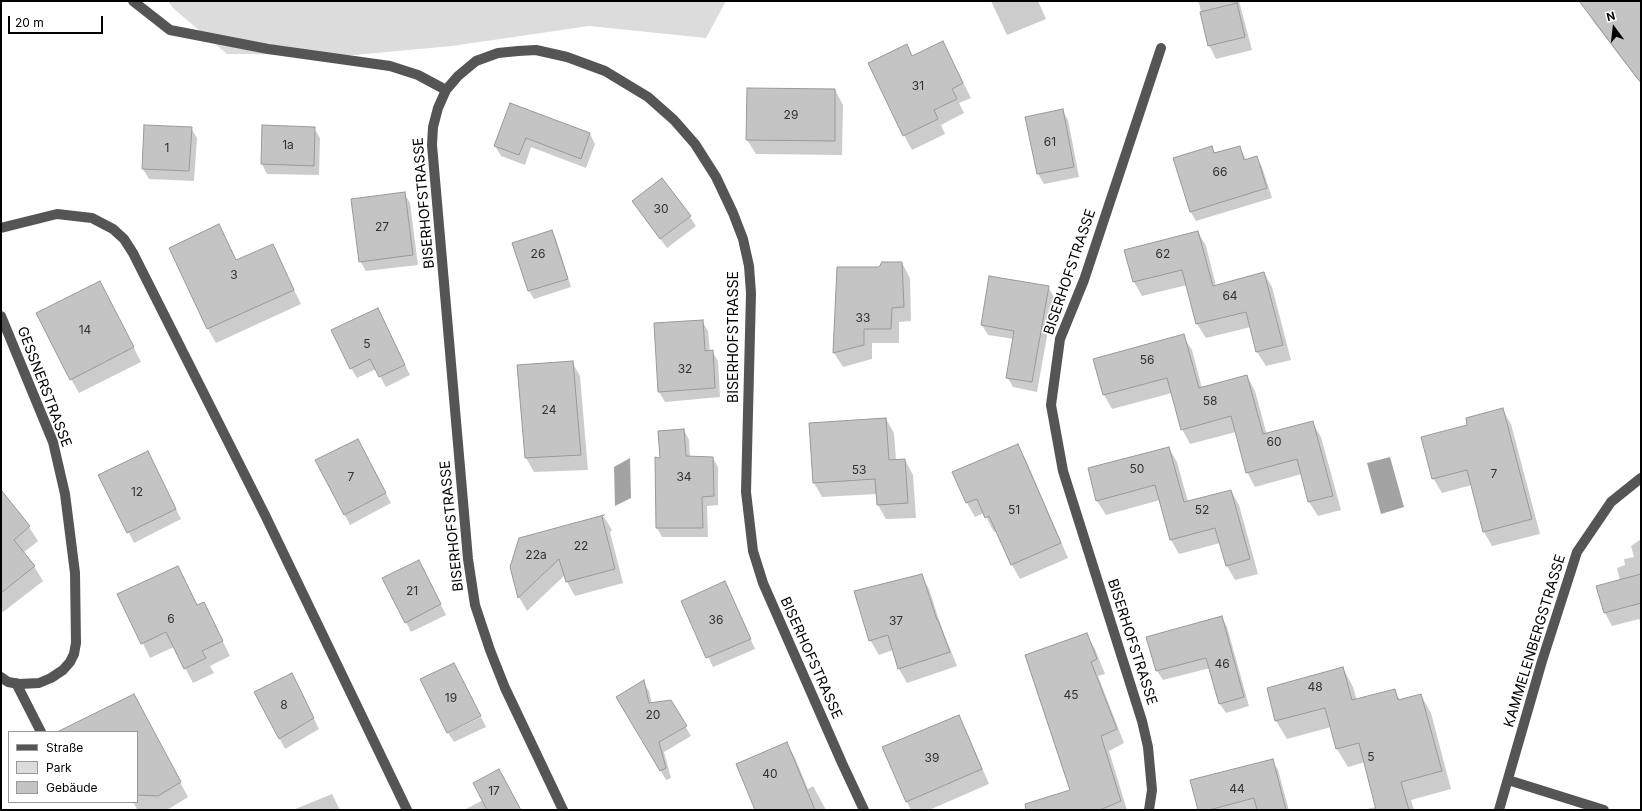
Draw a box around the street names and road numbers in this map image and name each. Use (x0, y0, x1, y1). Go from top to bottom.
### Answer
street label: BISERHOFSTRASSE (410, 137, 438, 269)
street label: BISERHOFSTRASSE (1041, 207, 1099, 337)
street label: BISERHOFSTRASSE (726, 271, 742, 403)
street label: GESSNERSTRASSE (13, 324, 75, 450)
street label: BISERHOFSTRASSE (437, 460, 467, 592)
street label: KAMMELENBERGSTRASSE (1501, 553, 1569, 729)
street label: BISERHOFSTRASSE (1104, 577, 1160, 707)
street label: BISERHOFSTRASSE (777, 594, 845, 722)

